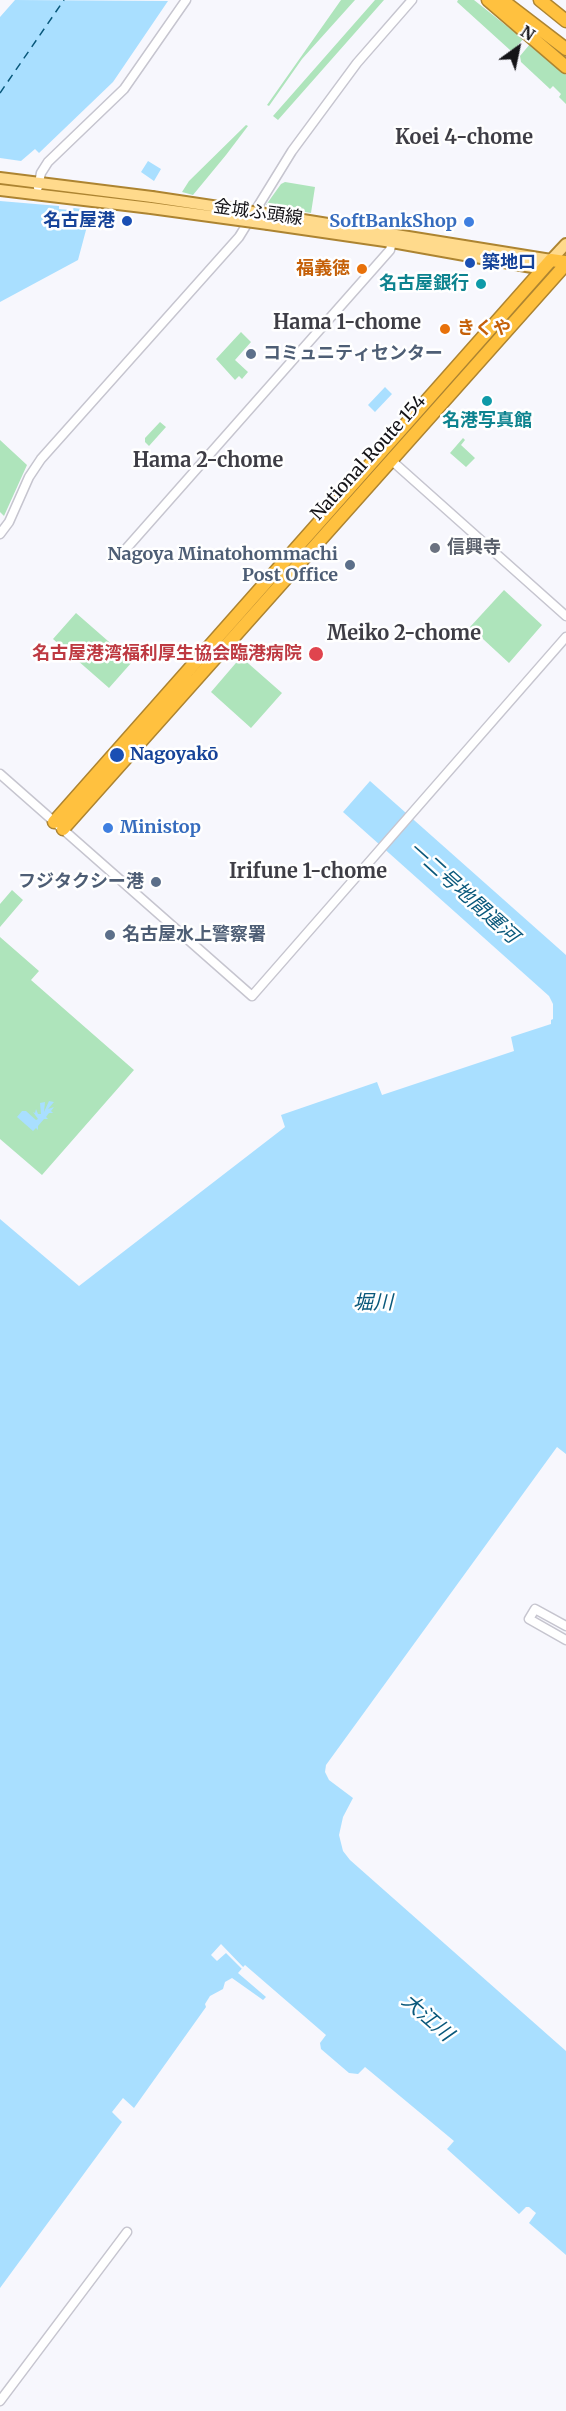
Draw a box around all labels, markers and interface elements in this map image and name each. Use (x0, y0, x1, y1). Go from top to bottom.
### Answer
north arrow (488, 18, 548, 78)
text: N (517, 21, 539, 45)
district label: Koei 4-chome (395, 126, 533, 150)
street label: 金城ふ頭線 (212, 196, 304, 230)
place label: 名古屋港 (43, 210, 115, 232)
place label: SoftBankShop (329, 211, 457, 233)
marker: 名古屋港 (120, 214, 134, 228)
marker: SoftBankShop (462, 215, 476, 229)
place label: 築地口 (482, 252, 536, 274)
marker: 築地口 (463, 256, 477, 270)
place label: 福義徳 (296, 258, 350, 280)
marker: 福義徳 (355, 262, 369, 276)
place label: 名古屋銀行 (379, 273, 469, 295)
marker: 名古屋銀行 (474, 277, 488, 291)
district label: Hama 1-chome (273, 311, 421, 335)
place label: きくや (457, 318, 511, 340)
marker: きくや (438, 322, 452, 336)
place label: コミュニティセンター (263, 343, 443, 365)
marker: コミュニティセンター (244, 347, 258, 361)
street label: National Route 154 (307, 391, 431, 525)
marker: 名港写真館 (480, 394, 494, 408)
place label: 名港写真館 (442, 410, 532, 432)
district label: Hama 2-chome (133, 449, 283, 473)
place label: 信興寺 (447, 537, 501, 559)
marker: 信興寺 (428, 541, 442, 555)
place label: Nagoya Minatohommachi Post Office (108, 544, 338, 586)
marker: Nagoya Minatohommachi Post Office (343, 558, 357, 572)
district label: Meiko 2-chome (327, 622, 481, 646)
place label: 名古屋港湾福利厚生協会臨港病院 (32, 643, 302, 665)
marker: 名古屋港湾福利厚生協会臨港病院 (307, 645, 325, 663)
place label: Nagoyakō (130, 744, 218, 766)
marker: Nagoyakō (108, 746, 126, 764)
place label: Ministop (120, 817, 201, 839)
marker: Ministop (101, 821, 115, 835)
water label: 一二号地間運河 (403, 837, 523, 949)
district label: Irifune 1-chome (229, 860, 387, 884)
place label: フジタクシー港 (18, 871, 144, 893)
marker: フジタクシー港 (149, 875, 163, 889)
place label: 名古屋水上警察署 (122, 924, 266, 946)
marker: 名古屋水上警察署 (103, 928, 117, 942)
water label: 堀川 (353, 1291, 393, 1315)
water label: 大江川 (396, 1989, 458, 2047)

